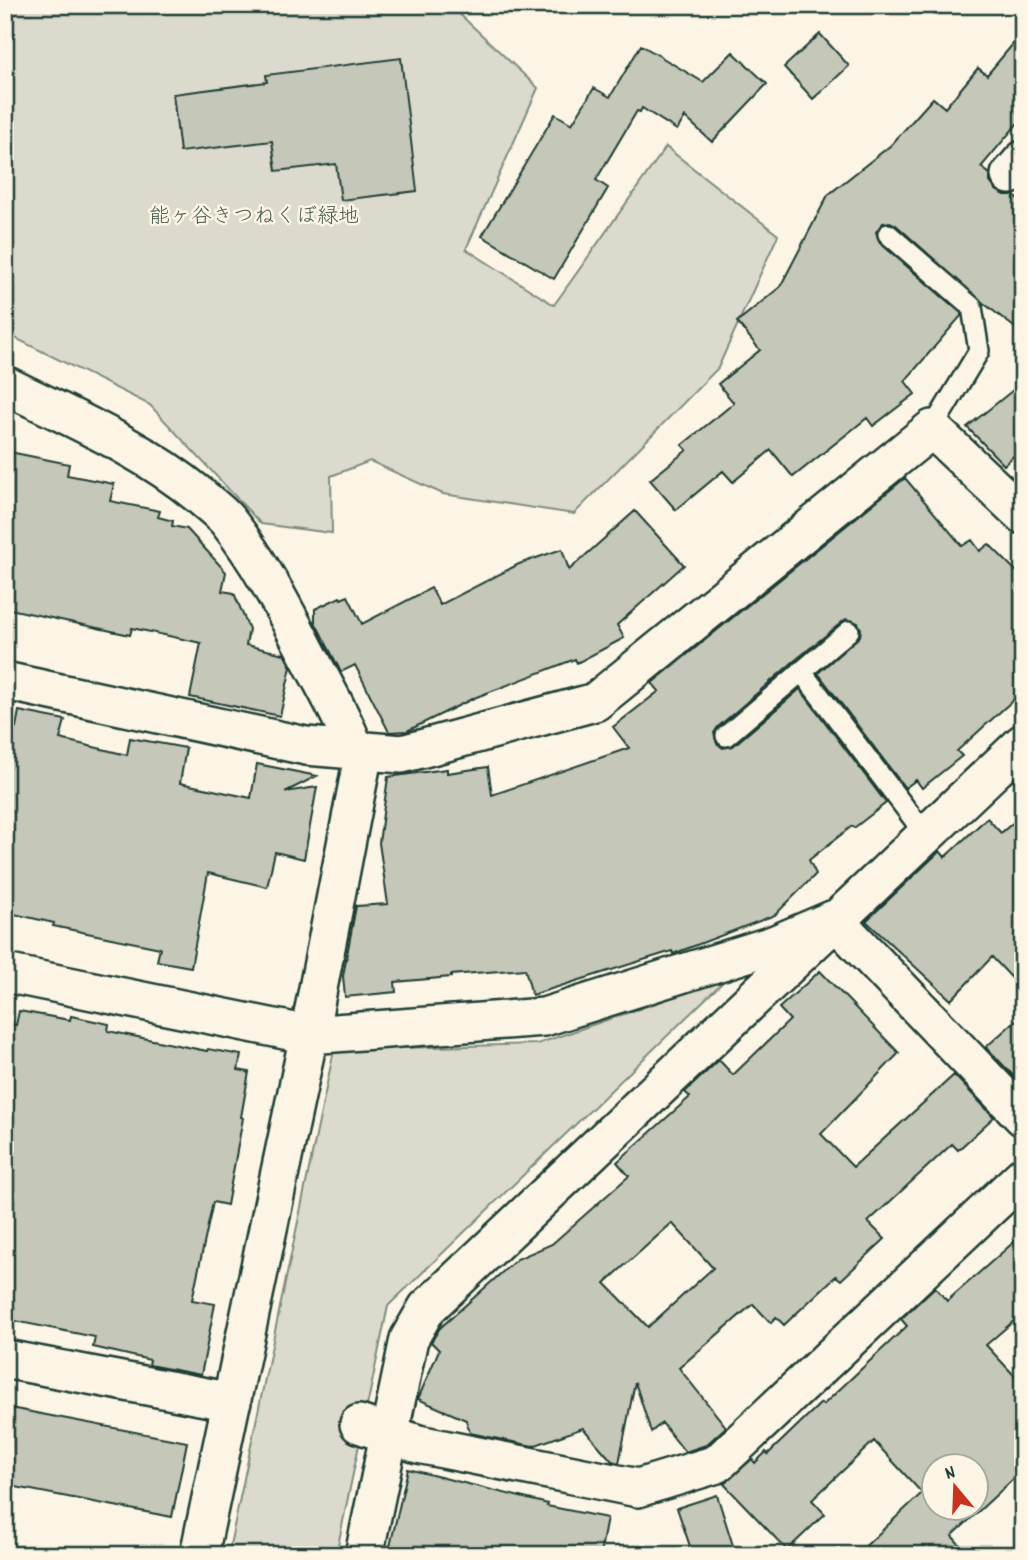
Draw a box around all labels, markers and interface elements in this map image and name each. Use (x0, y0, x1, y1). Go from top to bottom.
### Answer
park label: 能ヶ谷きつねくぼ緑地 (149, 203, 359, 233)
north arrow (920, 1452, 990, 1522)
text: N (942, 1460, 959, 1489)

